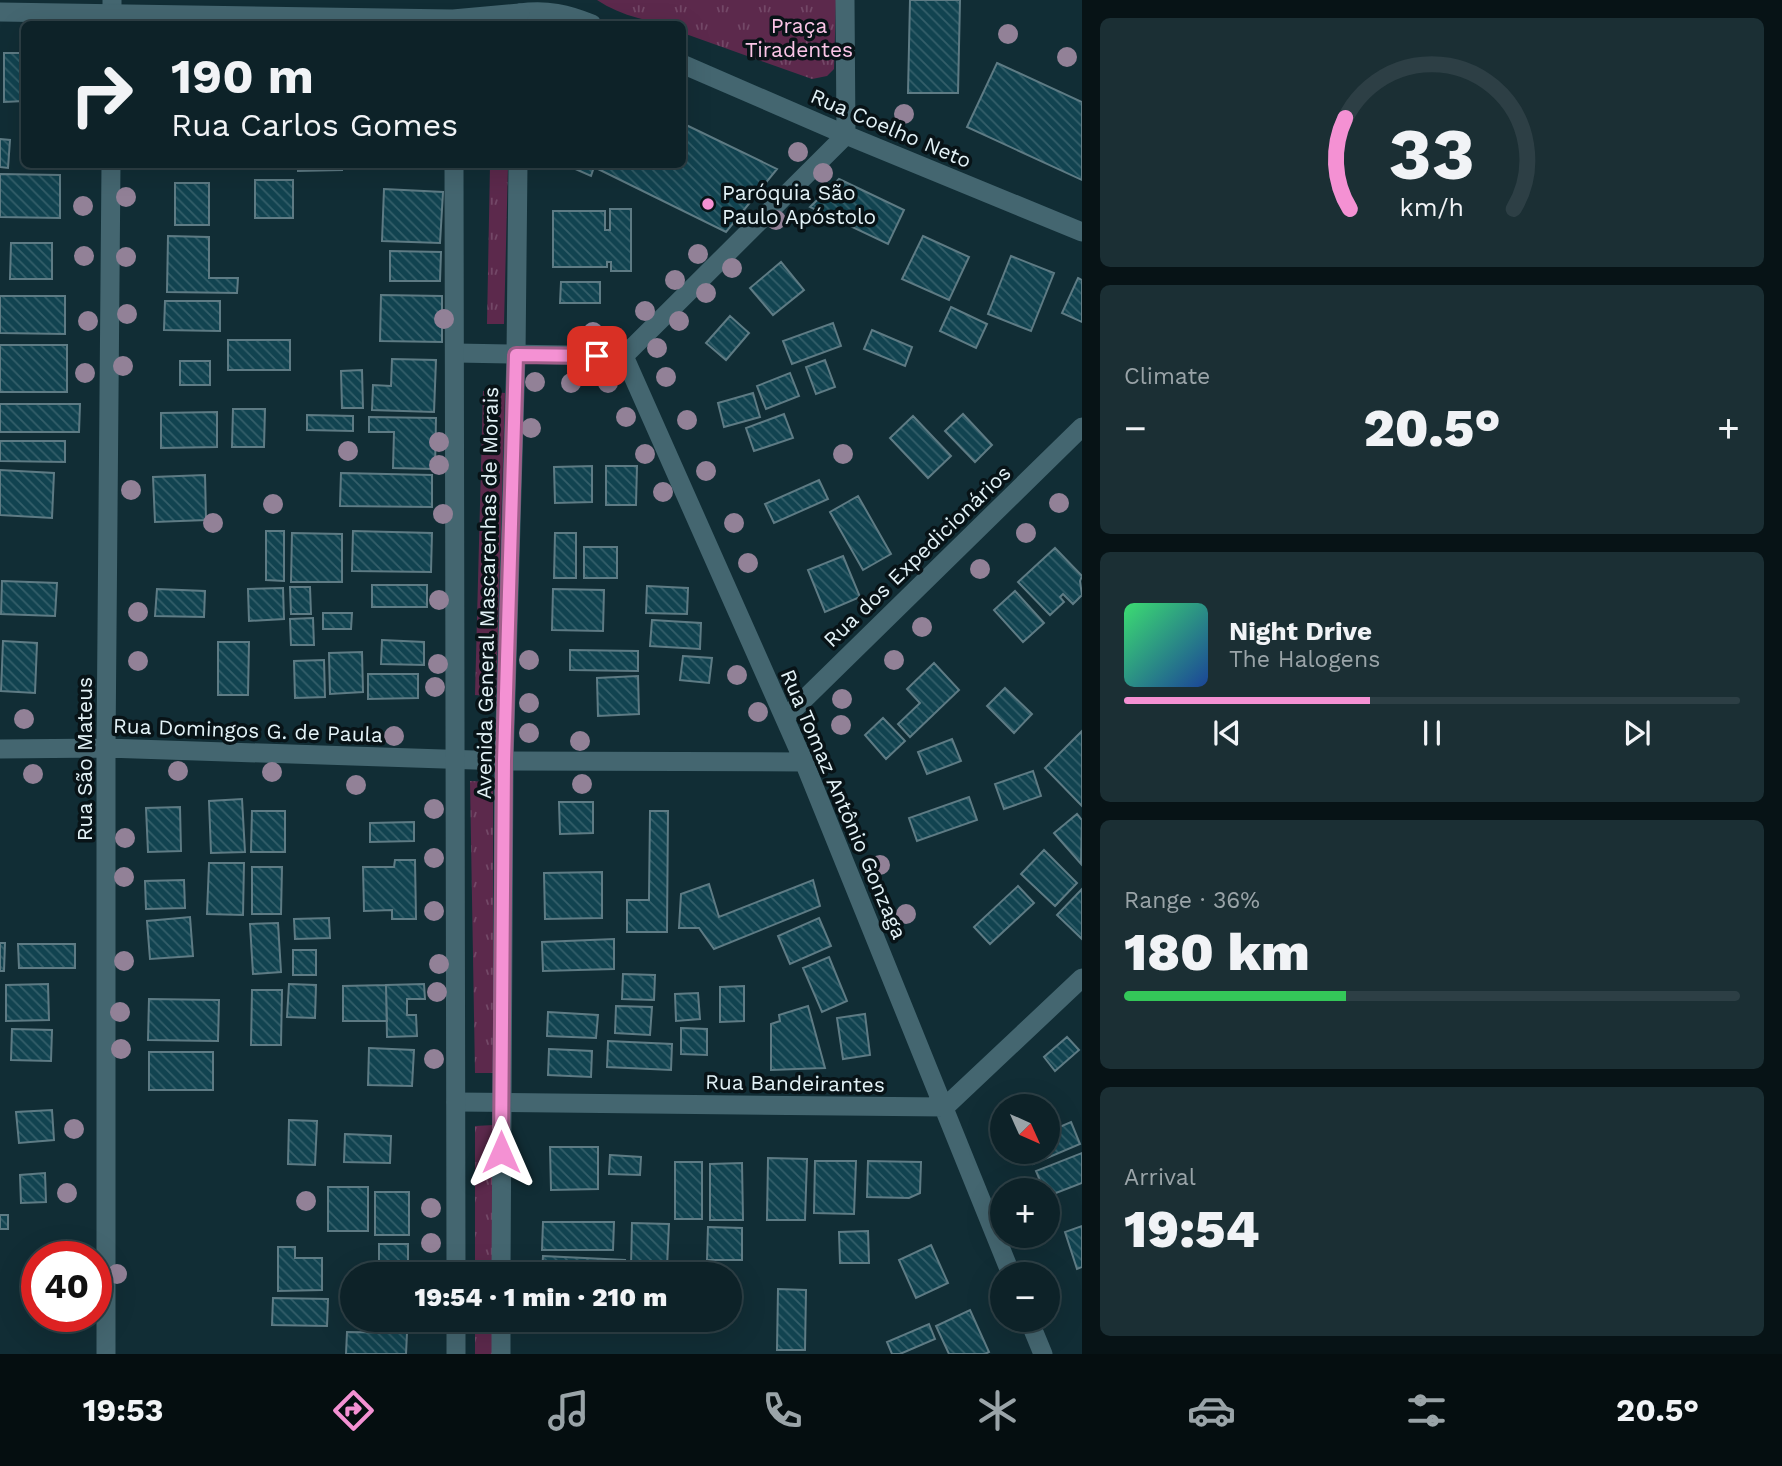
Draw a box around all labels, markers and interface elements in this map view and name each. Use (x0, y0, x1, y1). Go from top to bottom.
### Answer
park label: Praça Tiradentes (745, 13, 853, 62)
text: 190 m (171, 47, 314, 105)
icon: right (56, 49, 147, 140)
street label: Rua Coelho Neto (807, 83, 975, 173)
text: Rua Carlos Gomes (171, 106, 458, 144)
text: 33 (1389, 111, 1475, 197)
place label: Paróquia São Paulo Apóstolo (722, 180, 876, 229)
text: km/h (1400, 192, 1464, 221)
marker: Paróquia São Paulo Apóstolo (700, 196, 716, 212)
pin (567, 326, 627, 386)
icon: arrive (578, 337, 616, 375)
text: Climate (1124, 363, 1210, 390)
street label: Avenida General Mascarenhas de Morais (471, 387, 503, 799)
text: 20.5° (1363, 398, 1501, 459)
text: − (1124, 406, 1147, 450)
text: + (1717, 406, 1740, 450)
street label: Rua dos Expedicionários (818, 460, 1016, 652)
text: Night Drive (1229, 616, 1372, 646)
text: The Halogens (1229, 646, 1380, 673)
street label: Rua Tomaz Antônio Gonzaga (776, 665, 912, 943)
street label: Rua São Mateus (72, 677, 97, 841)
street label: Rua Domingos G. de Paula (113, 713, 383, 747)
icon: previous (1208, 714, 1246, 752)
icon: pause (1413, 714, 1451, 752)
icon: next (1618, 714, 1656, 752)
text: Range · 36% (1124, 887, 1260, 914)
text: 180 km (1124, 922, 1310, 983)
street label: Rua Bandeirantes (705, 1069, 885, 1097)
north arrow (990, 1094, 1060, 1164)
map controls (990, 1094, 1060, 1332)
position arrow (464, 1115, 538, 1189)
text: Arrival (1124, 1164, 1196, 1191)
button: + (990, 1178, 1060, 1248)
text: 19:54 (1124, 1199, 1260, 1260)
speed limit sign: 40 (21, 1241, 112, 1332)
button: − (990, 1262, 1060, 1332)
text: 19:54 · 1 min · 210 m (415, 1282, 667, 1312)
icon: directions (329, 1386, 378, 1435)
icon: music (544, 1386, 593, 1435)
icon: phone (758, 1386, 807, 1435)
icon: climate (973, 1386, 1022, 1435)
icon: car (1187, 1386, 1236, 1435)
icon: filters (1402, 1386, 1451, 1435)
text: 19:53 (83, 1391, 164, 1429)
text: 20.5° (1616, 1391, 1699, 1429)

